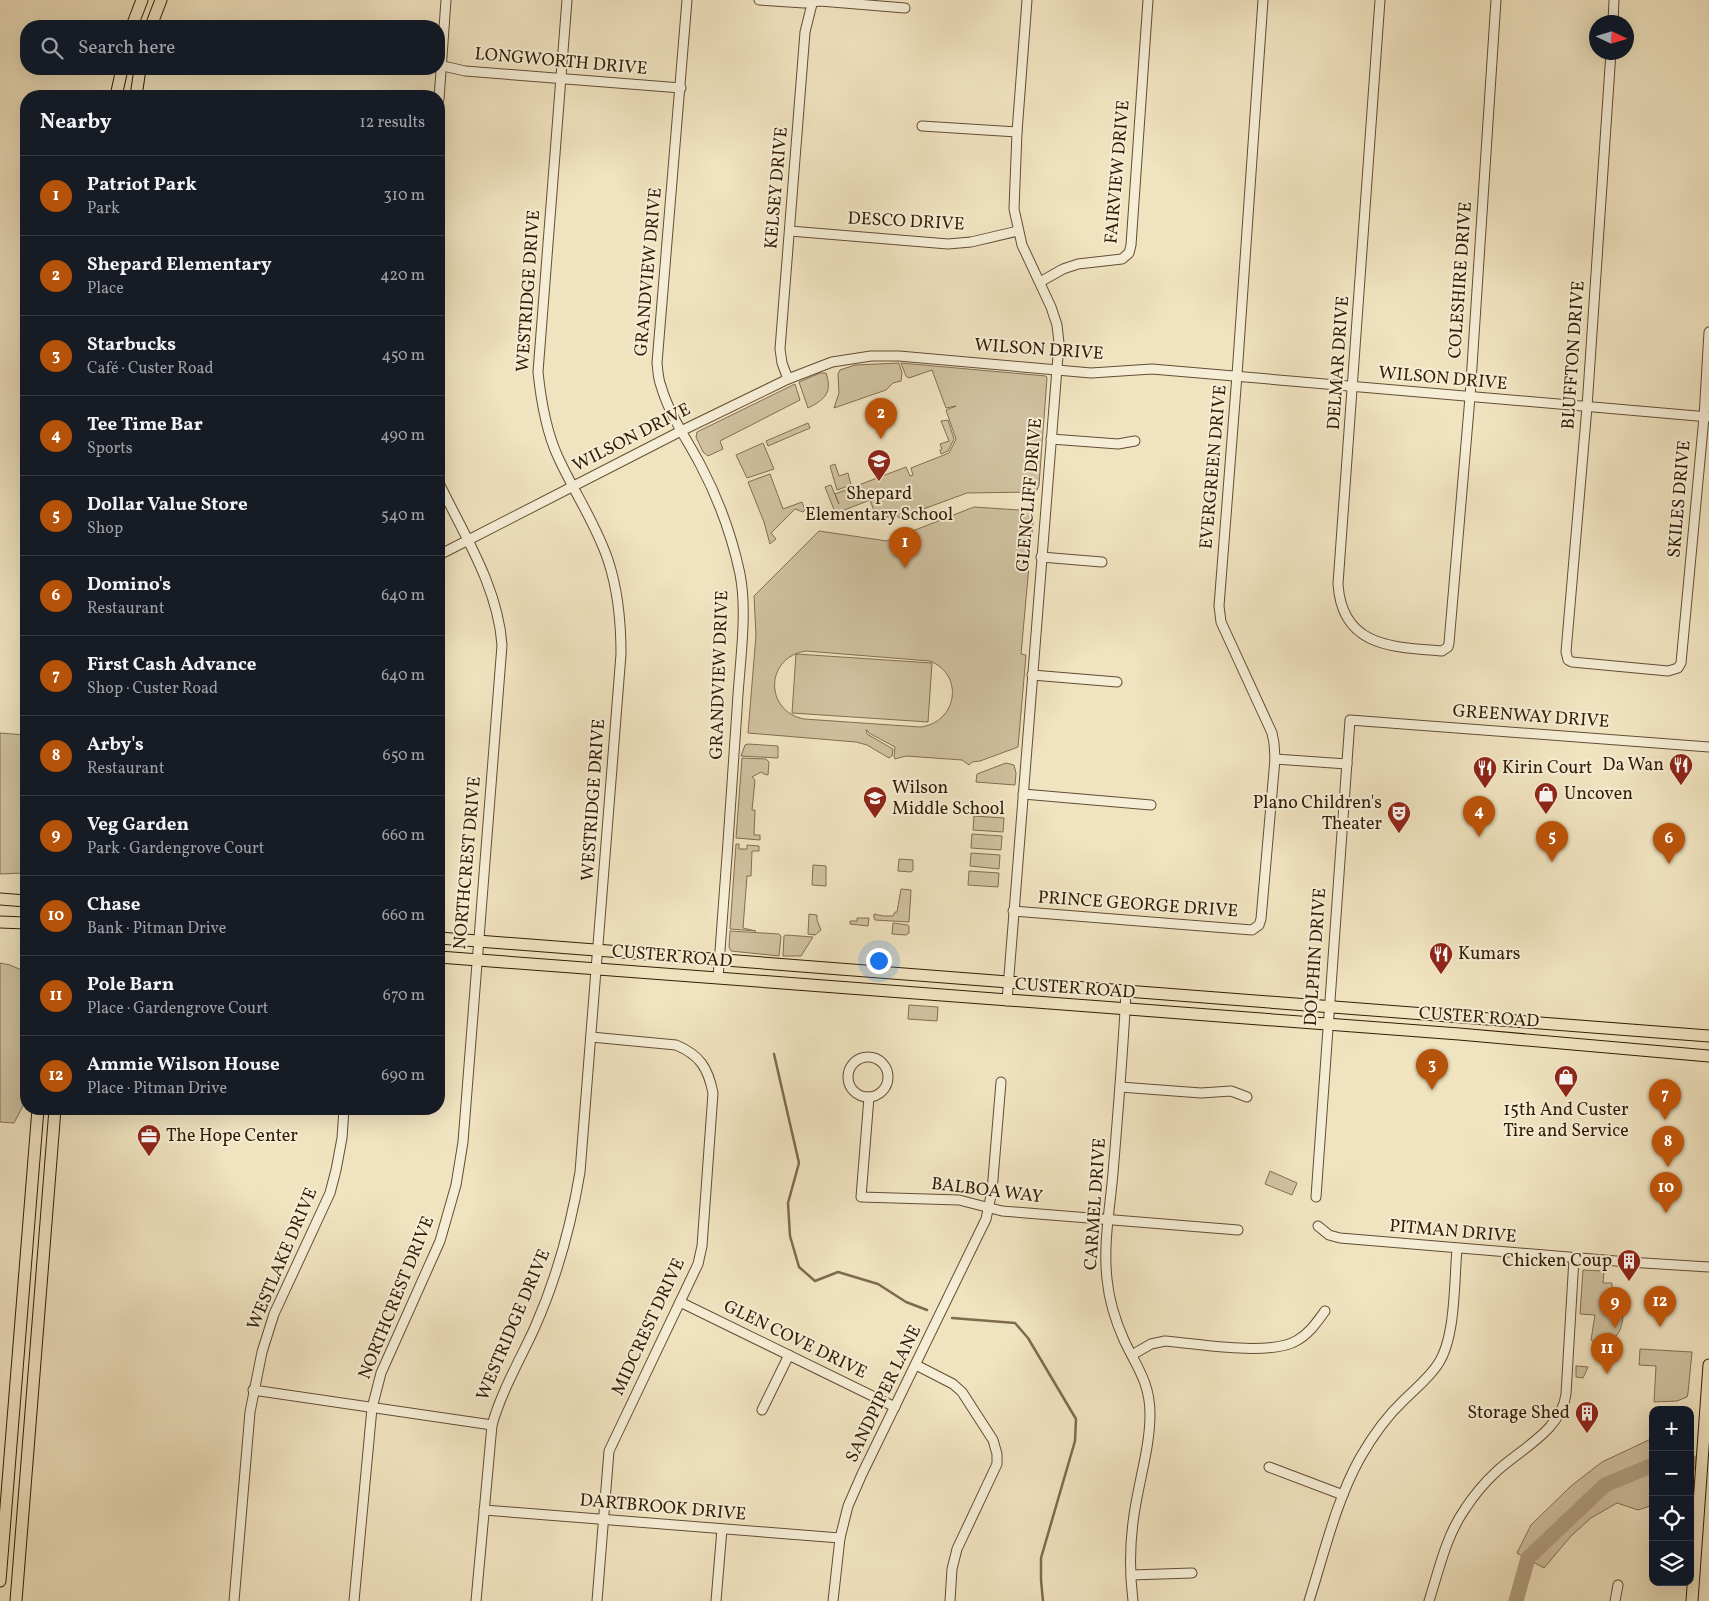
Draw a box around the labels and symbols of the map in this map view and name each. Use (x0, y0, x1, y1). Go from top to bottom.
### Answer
north arrow (1589, 15, 1634, 60)
street label: LONGWORTH DRIVE (474, 42, 649, 82)
street label: FAIRVIEW DRIVE (1099, 99, 1137, 245)
street label: KELSEY DRIVE (759, 126, 795, 250)
street label: GRANDVIEW DRIVE (629, 186, 669, 357)
street label: COLESHIRE DRIVE (1443, 201, 1479, 359)
street label: DESCO DRIVE (847, 206, 965, 238)
street label: WESTRIDGE DRIVE (511, 209, 547, 373)
street label: BLUFFTON DRIVE (1556, 280, 1592, 430)
street label: DELMAR DRIVE (1322, 295, 1356, 431)
street label: WILSON DRIVE (974, 333, 1105, 367)
street label: WILSON DRIVE (1377, 361, 1509, 397)
street label: EVERGREEN DRIVE (1194, 384, 1234, 550)
street label: WILSON DRIVE (569, 397, 696, 479)
pin: 2 (865, 398, 897, 439)
street label: GLENCLIFF DRIVE (1011, 417, 1049, 573)
street label: SKILES DRIVE (1662, 439, 1698, 559)
school or university icon: Shepard Elementary School (866, 448, 892, 482)
place label: Shepard Elementary School (805, 482, 953, 528)
pin: 1 (889, 527, 921, 568)
street label: GRANDVIEW DRIVE (705, 590, 735, 760)
street label: GREENWAY DRIVE (1452, 699, 1611, 735)
street label: WESTRIDGE DRIVE (576, 718, 612, 882)
restaurant icon: Da Wan (1668, 752, 1694, 786)
place label: Da Wan (1602, 753, 1664, 778)
restaurant icon: Kirin Court (1472, 755, 1498, 789)
place label: Kirin Court (1502, 756, 1592, 781)
street label: NORTHCREST DRIVE (448, 775, 488, 951)
place label: Wilson Middle School (892, 776, 1005, 822)
shop icon: Uncoven (1533, 781, 1559, 815)
place label: Uncoven (1564, 782, 1633, 807)
school or university icon: Wilson Middle School (862, 785, 888, 819)
place label: Plano Children's Theater (1253, 791, 1382, 837)
pin: 4 (1463, 796, 1495, 837)
theatre icon: Plano Children's Theater (1386, 800, 1412, 834)
pin: 5 (1536, 821, 1568, 862)
pin: 6 (1653, 823, 1685, 864)
street label: PRINCE GEORGE DRIVE (1037, 886, 1239, 924)
street label: DOLPHIN DRIVE (1299, 887, 1333, 1027)
street label: CUSTER ROAD (611, 939, 733, 975)
restaurant icon: Kumars (1428, 941, 1454, 975)
place label: Kumars (1458, 942, 1521, 967)
your location (866, 948, 892, 974)
street label: CUSTER ROAD (1014, 972, 1136, 1006)
street label: CUSTER ROAD (1418, 1001, 1540, 1035)
pin: 3 (1416, 1049, 1448, 1090)
shop icon: 15th And Custer Tire and Service (1553, 1064, 1579, 1098)
pin: 7 (1649, 1079, 1681, 1120)
place label: 15th And Custer Tire and Service (1503, 1098, 1629, 1144)
office icon: The Hope Center (136, 1123, 162, 1157)
place label: The Hope Center (166, 1124, 298, 1149)
pin: 8 (1652, 1126, 1684, 1167)
street label: CARMEL DRIVE (1079, 1137, 1113, 1271)
street label: BALBOA WAY (930, 1172, 1044, 1210)
pin: 10 (1650, 1172, 1682, 1213)
street label: WESTLAKE DRIVE (242, 1184, 324, 1334)
street label: NORTHCREST DRIVE (353, 1213, 441, 1383)
street label: PITMAN DRIVE (1388, 1214, 1518, 1250)
street label: WESTRIDGE DRIVE (471, 1245, 557, 1405)
building icon: Chicken Coup (1616, 1248, 1642, 1282)
place label: Chicken Coup (1502, 1249, 1612, 1274)
street label: MIDCREST DRIVE (606, 1254, 692, 1400)
pin: 12 (1644, 1286, 1676, 1327)
pin: 9 (1599, 1287, 1631, 1328)
street label: GLEN COVE DRIVE (719, 1294, 871, 1386)
street label: SANDPIPER LANE (840, 1321, 928, 1467)
pin: 11 (1591, 1333, 1623, 1374)
building icon: Storage Shed (1574, 1400, 1600, 1434)
place label: Storage Shed (1467, 1401, 1570, 1426)
street label: DARTBROOK DRIVE (579, 1488, 748, 1528)

